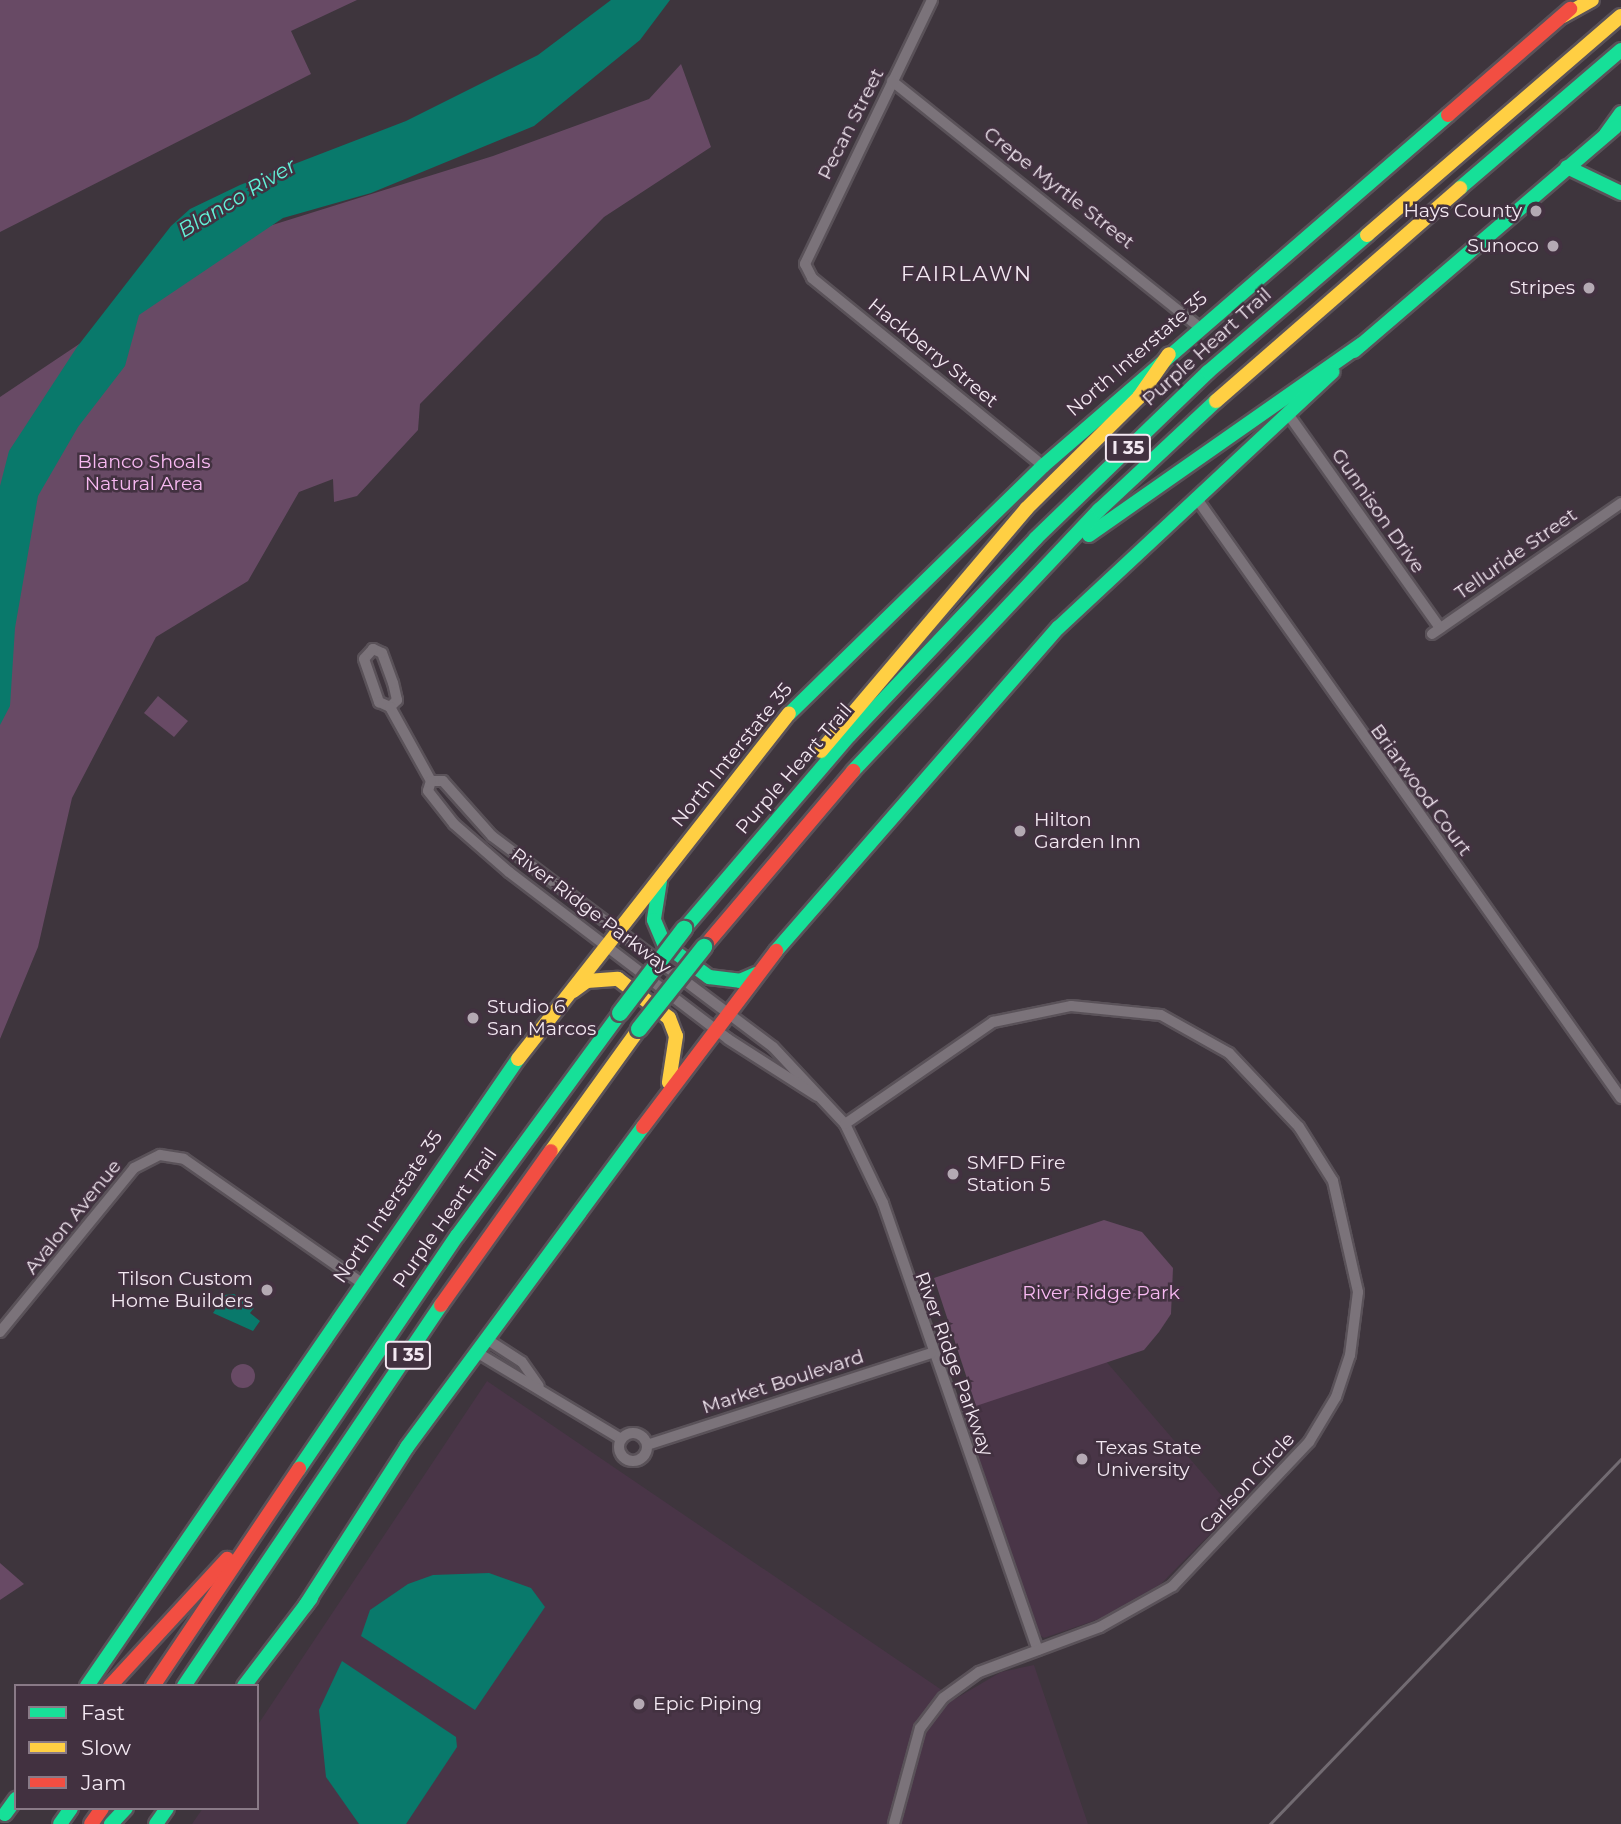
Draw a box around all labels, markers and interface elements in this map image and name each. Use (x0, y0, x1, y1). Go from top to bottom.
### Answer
street label: Pecan Street (813, 64, 889, 184)
street label: Crepe Myrtle Street (979, 122, 1139, 254)
water label: Blanco River (173, 153, 301, 243)
place label: Hays County (1403, 200, 1522, 222)
marker: Hays County (1528, 203, 1544, 219)
place label: Sunoco (1467, 235, 1539, 257)
marker: Sunoco (1545, 238, 1561, 254)
district label: FAIRLAWN (902, 261, 1032, 287)
place label: Stripes (1509, 277, 1575, 299)
marker: Stripes (1581, 280, 1597, 296)
street label: Purple Heart Trail (1138, 283, 1276, 411)
street label: North Interstate 35 (1062, 287, 1212, 421)
street label: Hackberry Street (863, 294, 1003, 412)
road number: I 35 (1104, 434, 1152, 462)
street label: Gunnison Drive (1326, 444, 1430, 578)
park label: Blanco Shoals Natural Area (78, 451, 210, 495)
street label: Telluride Street (1451, 503, 1581, 605)
street label: North Interstate 35 (667, 678, 797, 832)
street label: Purple Heart Trail (731, 699, 857, 839)
street label: Briarwood Court (1365, 720, 1477, 860)
place label: Hilton Garden Inn (1034, 809, 1141, 853)
marker: Hilton Garden Inn (1012, 823, 1028, 839)
street label: River Ridge Parkway (506, 843, 676, 979)
place label: Studio 6 San Marcos (487, 996, 596, 1040)
marker: Studio 6 San Marcos (465, 1010, 481, 1026)
street label: North Interstate 35 (329, 1127, 447, 1287)
street label: Purple Heart Trail (388, 1144, 502, 1292)
place label: SMFD Fire Station 5 (967, 1152, 1066, 1196)
street label: Avalon Avenue (20, 1155, 126, 1279)
marker: SMFD Fire Station 5 (945, 1166, 961, 1182)
place label: Tilson Custom Home Builders (111, 1268, 253, 1312)
street label: River Ridge Parkway (910, 1269, 998, 1459)
marker: Tilson Custom Home Builders (259, 1282, 275, 1298)
park label: River Ridge Park (1022, 1282, 1180, 1304)
road number: I 35 (384, 1340, 432, 1370)
street label: Market Boulevard (699, 1345, 867, 1419)
street label: Carlson Circle (1195, 1428, 1299, 1538)
place label: Texas State University (1096, 1437, 1202, 1481)
marker: Texas State University (1074, 1451, 1090, 1467)
legend (14, 1684, 259, 1810)
place label: Epic Piping (653, 1693, 762, 1715)
marker: Epic Piping (631, 1696, 647, 1712)
text: Fast (81, 1700, 125, 1725)
text: Slow (81, 1735, 131, 1760)
text: Jam (81, 1770, 126, 1795)

